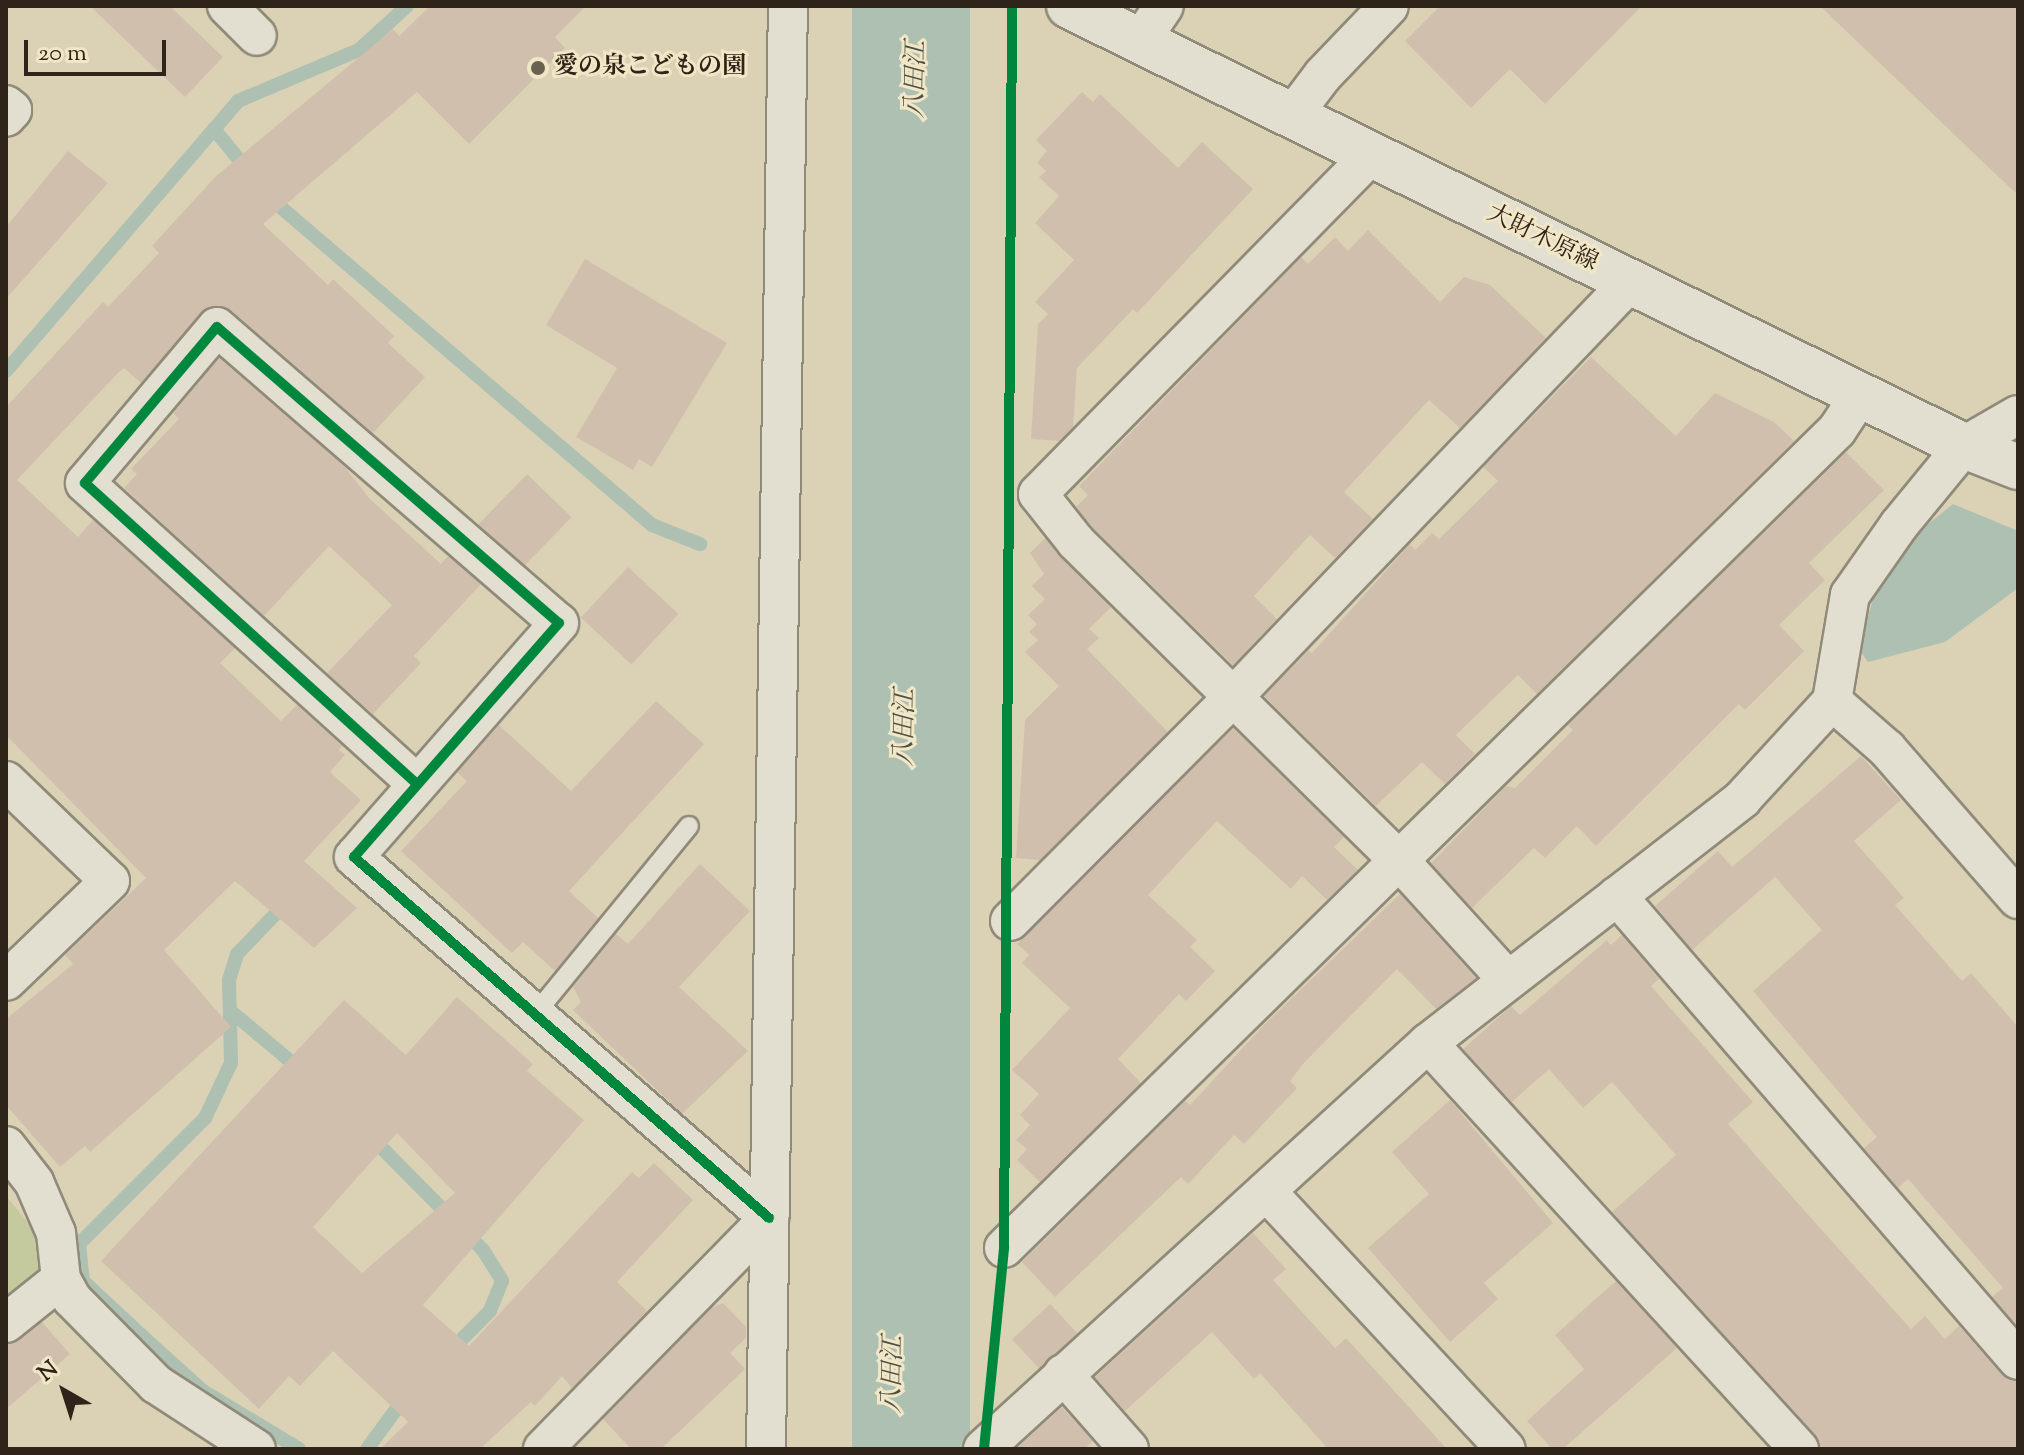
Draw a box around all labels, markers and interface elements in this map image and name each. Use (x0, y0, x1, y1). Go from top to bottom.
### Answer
scale bar (28, 24, 170, 74)
text: 20 m (38, 37, 87, 71)
water label: 八田江 (901, 41, 933, 119)
place label: 愛の泉こどもの園 (554, 54, 746, 82)
marker: 愛の泉こどもの園 (529, 59, 547, 77)
street label: 大財木原線 (1482, 200, 1602, 278)
water label: 八田江 (890, 689, 922, 767)
water label: 八田江 (878, 1336, 910, 1414)
north arrow (24, 1351, 104, 1431)
text: N (32, 1354, 66, 1390)

